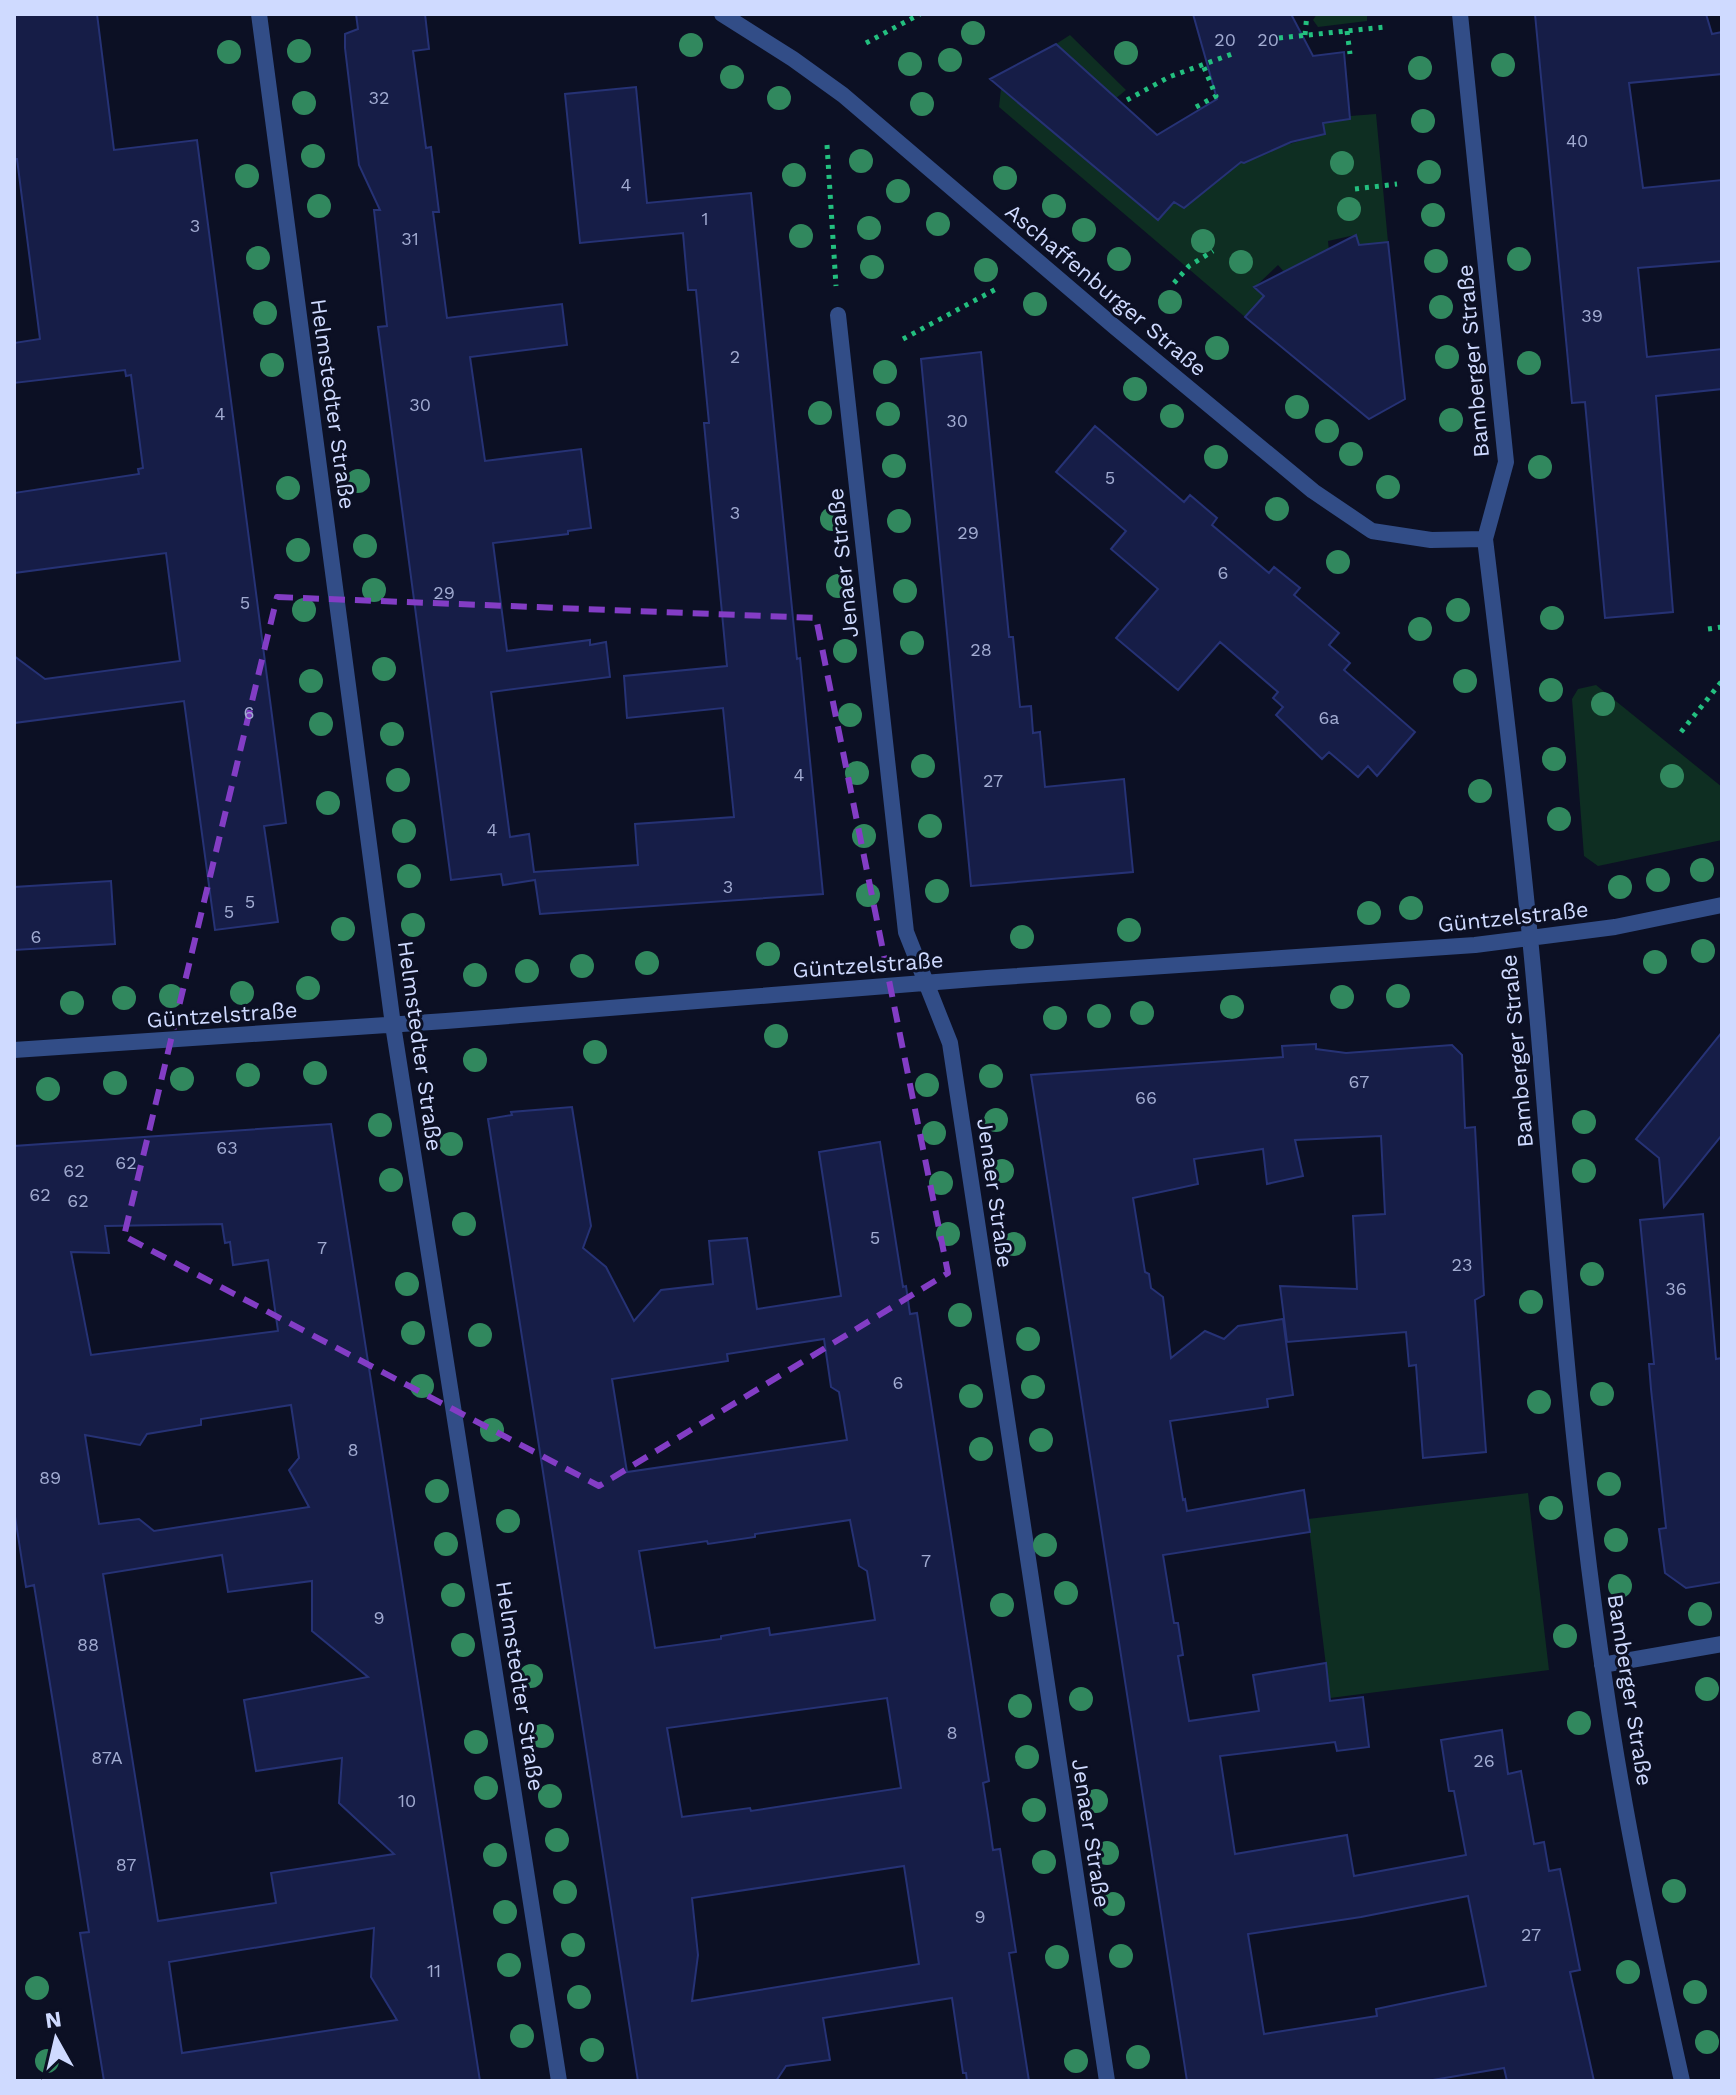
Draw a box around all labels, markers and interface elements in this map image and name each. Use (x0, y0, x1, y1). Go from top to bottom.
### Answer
house number: 20 (1214, 29, 1236, 50)
house number: 20 (1257, 29, 1279, 50)
house number: 32 (369, 87, 390, 108)
house number: 40 (1566, 130, 1588, 151)
house number: 4 (621, 174, 632, 195)
street label: Aschaffenburger Straße (1001, 199, 1211, 381)
house number: 1 (701, 208, 709, 229)
house number: 3 (190, 215, 200, 236)
house number: 31 (401, 228, 419, 249)
street label: Bamberger Straße (1452, 263, 1494, 459)
street label: Helmstedter Straße (306, 297, 360, 511)
house number: 39 (1581, 305, 1603, 326)
house number: 2 (730, 346, 740, 367)
house number: 30 (409, 394, 431, 415)
house number: 4 (215, 403, 226, 424)
house number: 30 (946, 410, 968, 431)
house number: 5 (1105, 467, 1115, 488)
street label: Jenaer Straße (823, 487, 863, 639)
house number: 3 (730, 502, 740, 523)
house number: 29 (957, 522, 979, 543)
house number: 6 (1218, 562, 1228, 583)
house number: 29 (433, 582, 455, 603)
house number: 5 (240, 592, 250, 613)
house number: 28 (970, 639, 992, 660)
house number: 6 (244, 702, 254, 723)
house number: 6a (1318, 707, 1340, 728)
house number: 4 (794, 764, 805, 785)
house number: 27 (983, 770, 1003, 791)
house number: 4 (487, 819, 498, 840)
house number: 3 (723, 876, 733, 897)
house number: 5 (245, 891, 255, 912)
street label: Güntzelstraße (1436, 897, 1590, 937)
house number: 5 (224, 901, 234, 922)
house number: 6 (31, 926, 41, 947)
street label: Helmstedter Straße (393, 939, 447, 1153)
street label: Güntzelstraße (792, 947, 944, 983)
street label: Bamberger Straße (1496, 953, 1538, 1149)
street label: Güntzelstraße (146, 997, 298, 1033)
house number: 67 (1349, 1071, 1369, 1092)
house number: 66 (1135, 1087, 1157, 1108)
street label: Jenaer Straße (972, 1117, 1018, 1269)
house number: 63 (216, 1137, 238, 1158)
house number: 62 (115, 1152, 137, 1173)
house number: 62 (63, 1160, 85, 1181)
house number: 62 (29, 1184, 51, 1205)
house number: 62 (67, 1190, 89, 1211)
house number: 5 (870, 1227, 880, 1248)
house number: 7 (317, 1237, 327, 1258)
house number: 23 (1452, 1254, 1473, 1275)
house number: 36 (1665, 1278, 1687, 1299)
house number: 6 (893, 1372, 903, 1393)
house number: 8 (347, 1439, 359, 1460)
house number: 89 (39, 1467, 61, 1488)
house number: 7 (921, 1550, 931, 1571)
street label: Helmstedter Straße (491, 1579, 549, 1793)
street label: Bamberger Straße (1602, 1592, 1658, 1788)
house number: 9 (373, 1607, 385, 1628)
house number: 88 (77, 1634, 99, 1655)
house number: 8 (946, 1722, 958, 1743)
house number: 87A (91, 1747, 123, 1768)
house number: 26 (1473, 1750, 1495, 1771)
street label: Jenaer Straße (1067, 1757, 1115, 1909)
house number: 10 (398, 1790, 416, 1811)
house number: 87 (116, 1854, 136, 1875)
house number: 9 (974, 1906, 986, 1927)
house number: 27 (1521, 1924, 1541, 1945)
house number: 11 (427, 1960, 441, 1981)
north arrow (16, 1999, 96, 2079)
text: N (43, 2006, 63, 2033)

